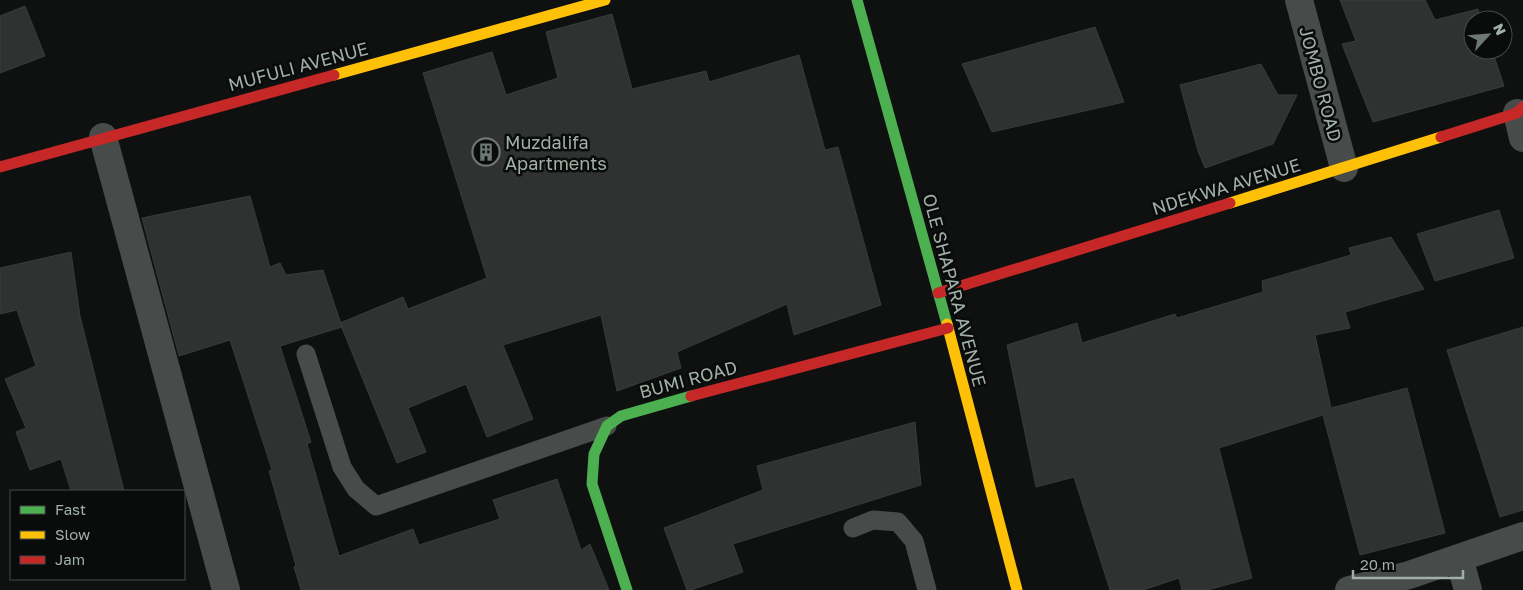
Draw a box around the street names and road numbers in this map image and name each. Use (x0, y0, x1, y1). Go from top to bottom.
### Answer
street label: JOMBO ROAD (1295, 24, 1347, 144)
street label: MUFULI AVENUE (226, 37, 370, 95)
street label: NDEKWA AVENUE (1149, 153, 1303, 219)
street label: OLE SHAPARA AVENUE (919, 191, 991, 389)
street label: BUMI ROAD (637, 355, 739, 403)

